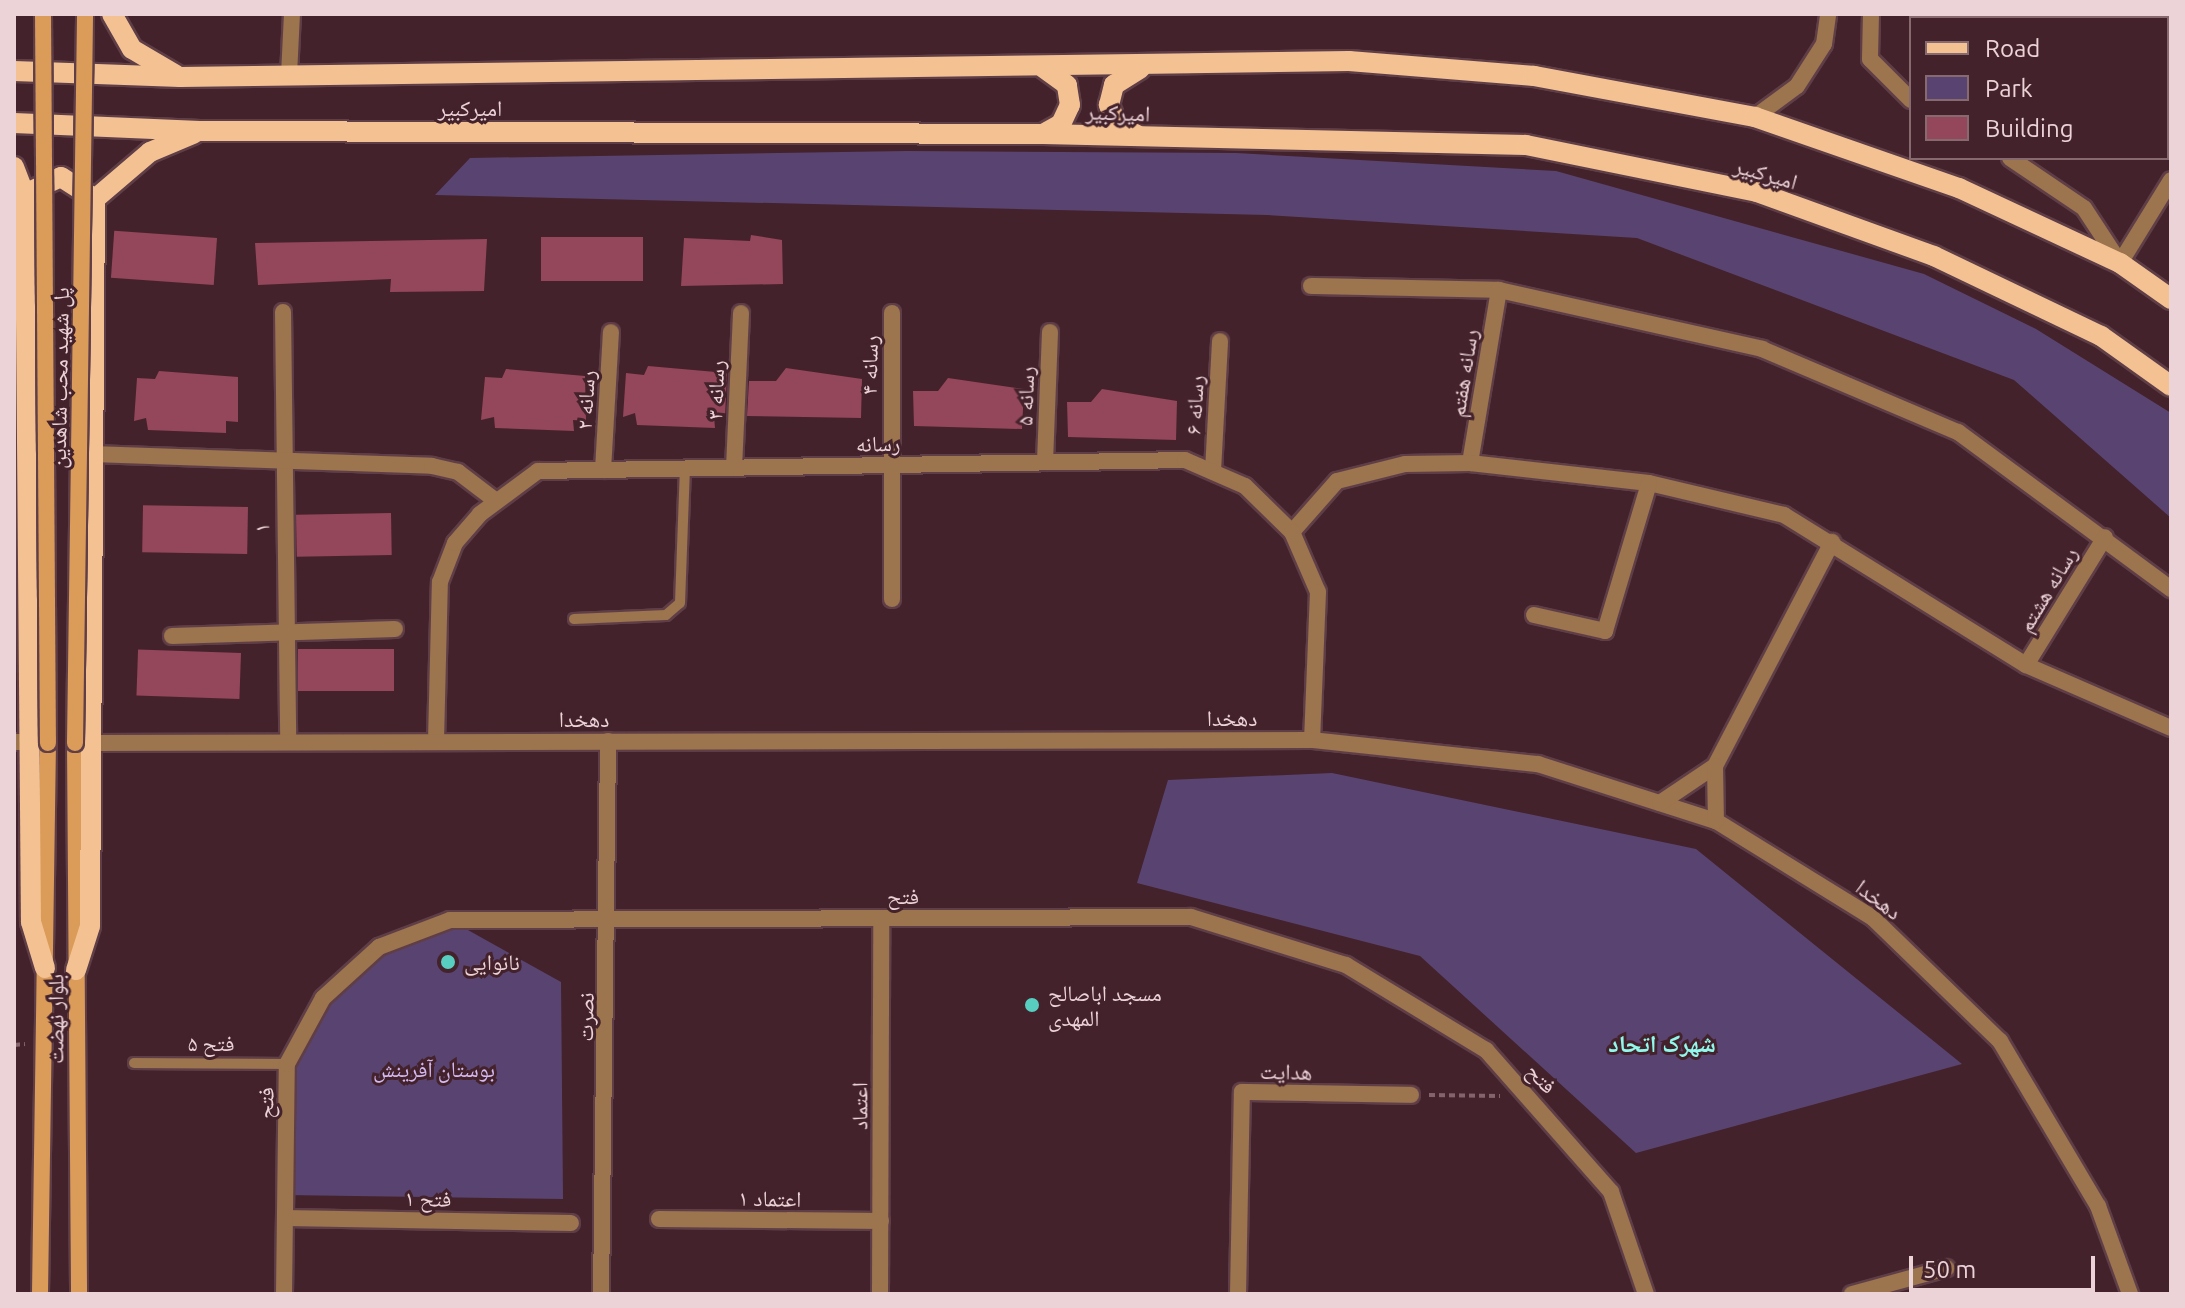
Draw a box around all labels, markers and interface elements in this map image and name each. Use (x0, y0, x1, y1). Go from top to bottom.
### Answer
legend (1909, 16, 2169, 160)
text: Road (1985, 35, 2040, 62)
text: Park (1985, 75, 2033, 102)
street label: امیرکبیر (438, 95, 502, 121)
street label: امیرکبیر (1085, 98, 1151, 126)
text: Building (1985, 115, 2073, 142)
street label: امیرکبیر (1731, 151, 1801, 195)
street label: پل شهید محب شاهدین (44, 287, 74, 469)
street label: رسانه هفتم (1443, 327, 1483, 419)
street label: رسانه ۴ (855, 335, 883, 395)
street label: رسانه ۳ (701, 360, 729, 420)
street label: رسانه ۵ (1011, 366, 1039, 426)
street label: رسانه ۲ (570, 370, 600, 430)
street label: رسانه ۶ (1179, 375, 1209, 435)
street label: رسانه (856, 429, 900, 457)
street label: ۱ (248, 523, 274, 533)
street label: رسانه هشتم (2011, 542, 2083, 636)
street label: دهخدا (1207, 705, 1257, 731)
street label: دهخدا (559, 706, 609, 732)
street label: دهخدا (1851, 873, 1907, 925)
street label: فتح (887, 883, 919, 909)
place label: نانوایی (464, 949, 520, 975)
marker: نانوایی (439, 953, 457, 971)
street label: بلوار نهضت (42, 974, 68, 1064)
place label: مسجد اباصالح المهدی (1048, 979, 1162, 1030)
street label: نصرت (571, 992, 599, 1042)
marker: مسجد اباصالح المهدی (1023, 996, 1041, 1014)
street label: ۵ فتح (188, 1030, 234, 1056)
district label: شهرک اتحاد (1608, 1030, 1716, 1058)
park label: بوستان آفرینش (373, 1056, 495, 1082)
street label: هدایت (1260, 1057, 1312, 1085)
street label: فتح (1521, 1057, 1563, 1099)
street label: اعتماد (846, 1082, 872, 1130)
street label: فتح (252, 1087, 278, 1119)
street label: فتح ۱ (404, 1184, 452, 1212)
street label: اعتماد ۱ (738, 1184, 802, 1212)
scale bar (1913, 1240, 2099, 1290)
text: 50 m (1923, 1256, 1976, 1283)

